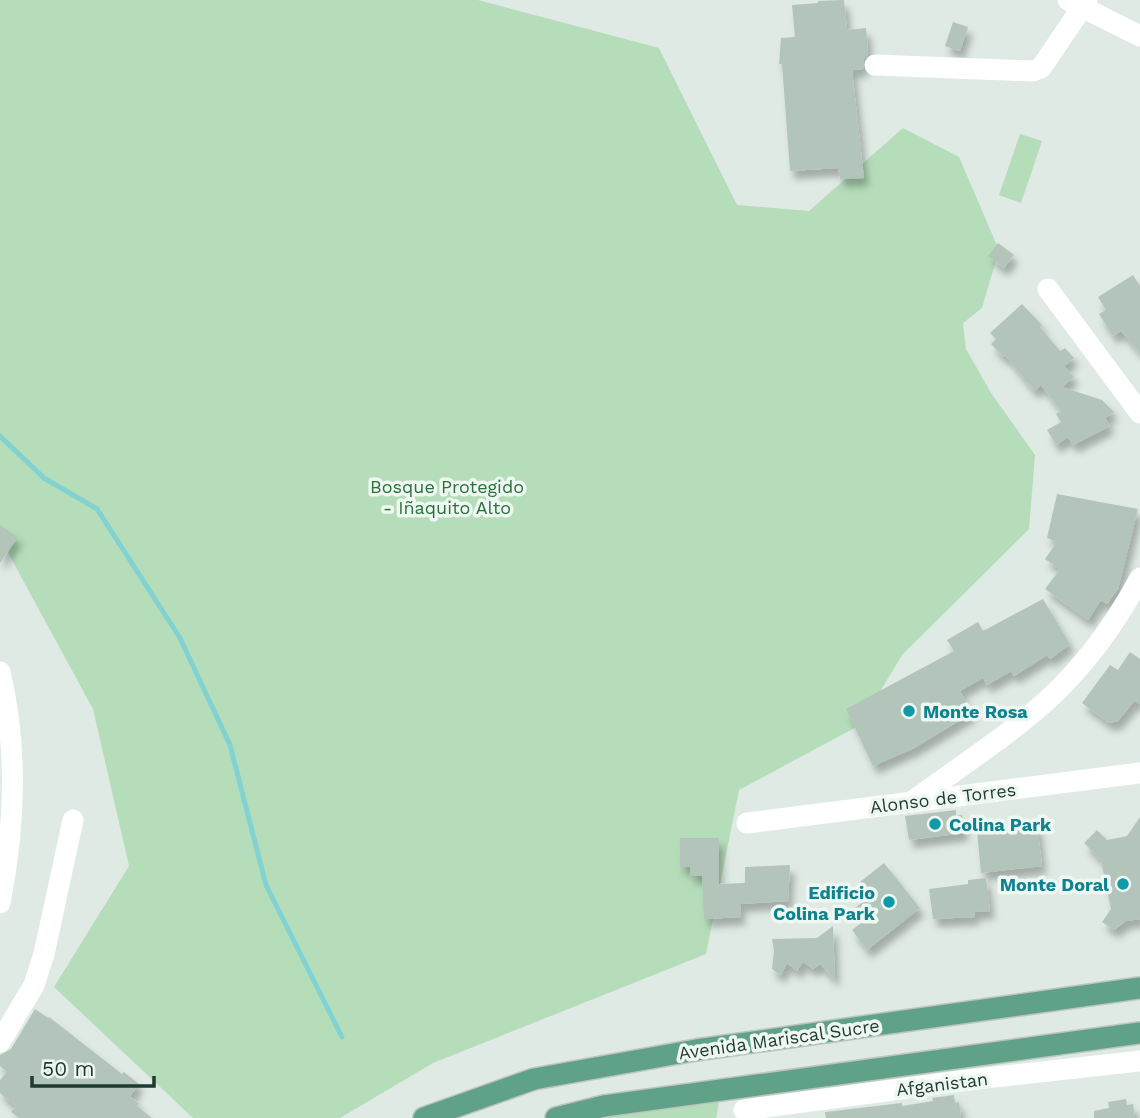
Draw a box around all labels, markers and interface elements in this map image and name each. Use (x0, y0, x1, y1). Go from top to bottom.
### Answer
park label: Bosque Protegido - Iñaquito Alto (370, 476, 524, 518)
place label: Monte Rosa (923, 701, 1028, 722)
marker: Monte Rosa (901, 703, 917, 719)
street label: Alonso de Torres (869, 779, 1017, 817)
place label: Colina Park (949, 814, 1052, 835)
marker: Colina Park (927, 816, 943, 832)
place label: Monte Doral (1000, 874, 1109, 895)
marker: Monte Doral (1115, 876, 1131, 892)
place label: Edificio Colina Park (773, 882, 876, 924)
marker: Edificio Colina Park (881, 894, 897, 910)
street label: Avenida Mariscal Sucre (677, 1015, 881, 1063)
scale bar (32, 1044, 154, 1088)
text: 50 m (42, 1056, 94, 1081)
street label: Afganistan (895, 1068, 989, 1100)

